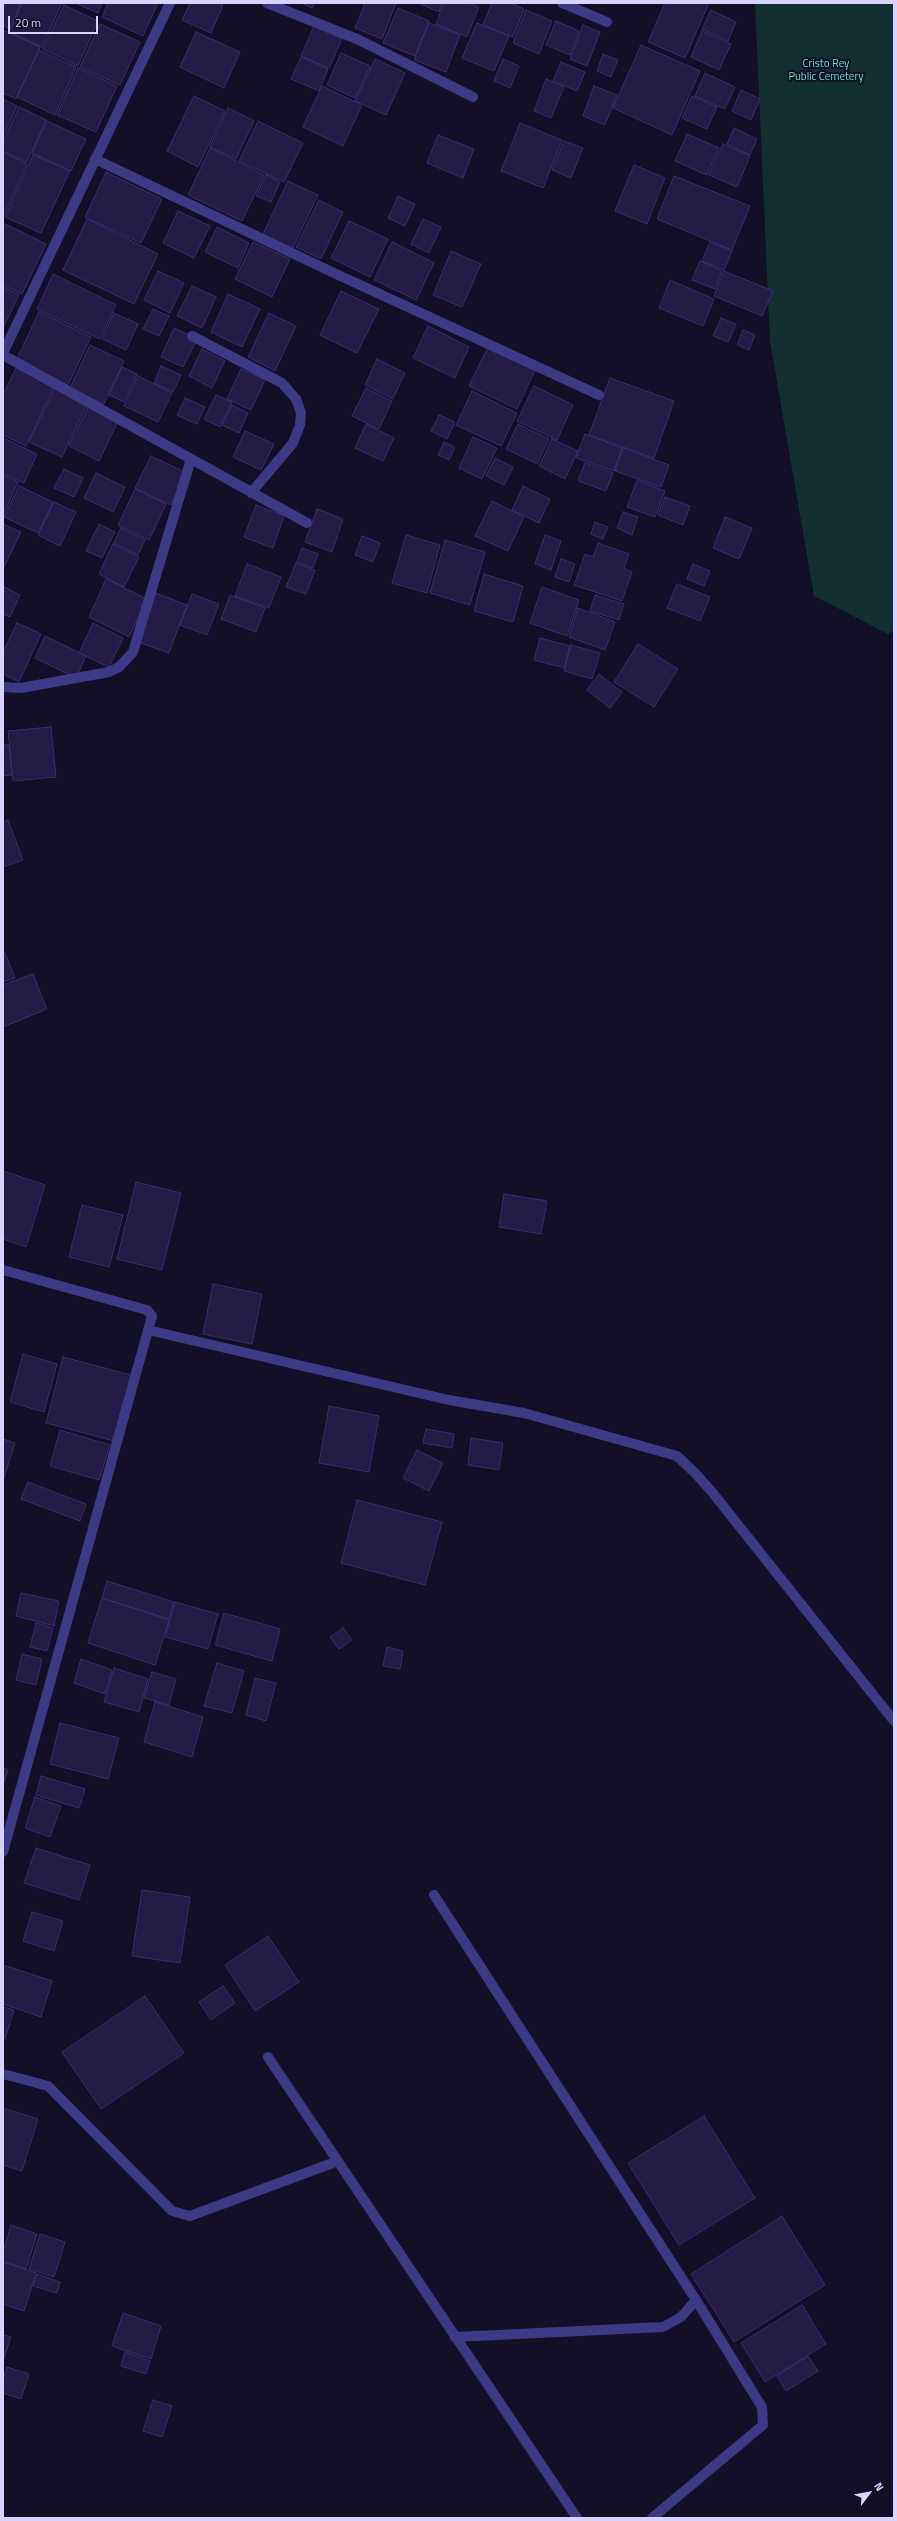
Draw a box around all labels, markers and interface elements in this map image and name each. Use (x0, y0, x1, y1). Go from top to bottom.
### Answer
scale bar (10, 8, 100, 34)
text: 20 m (15, 13, 41, 32)
park label: Cristo Rey Public Cemetery (789, 57, 863, 83)
north arrow (849, 2473, 889, 2513)
text: N (870, 2479, 888, 2494)

